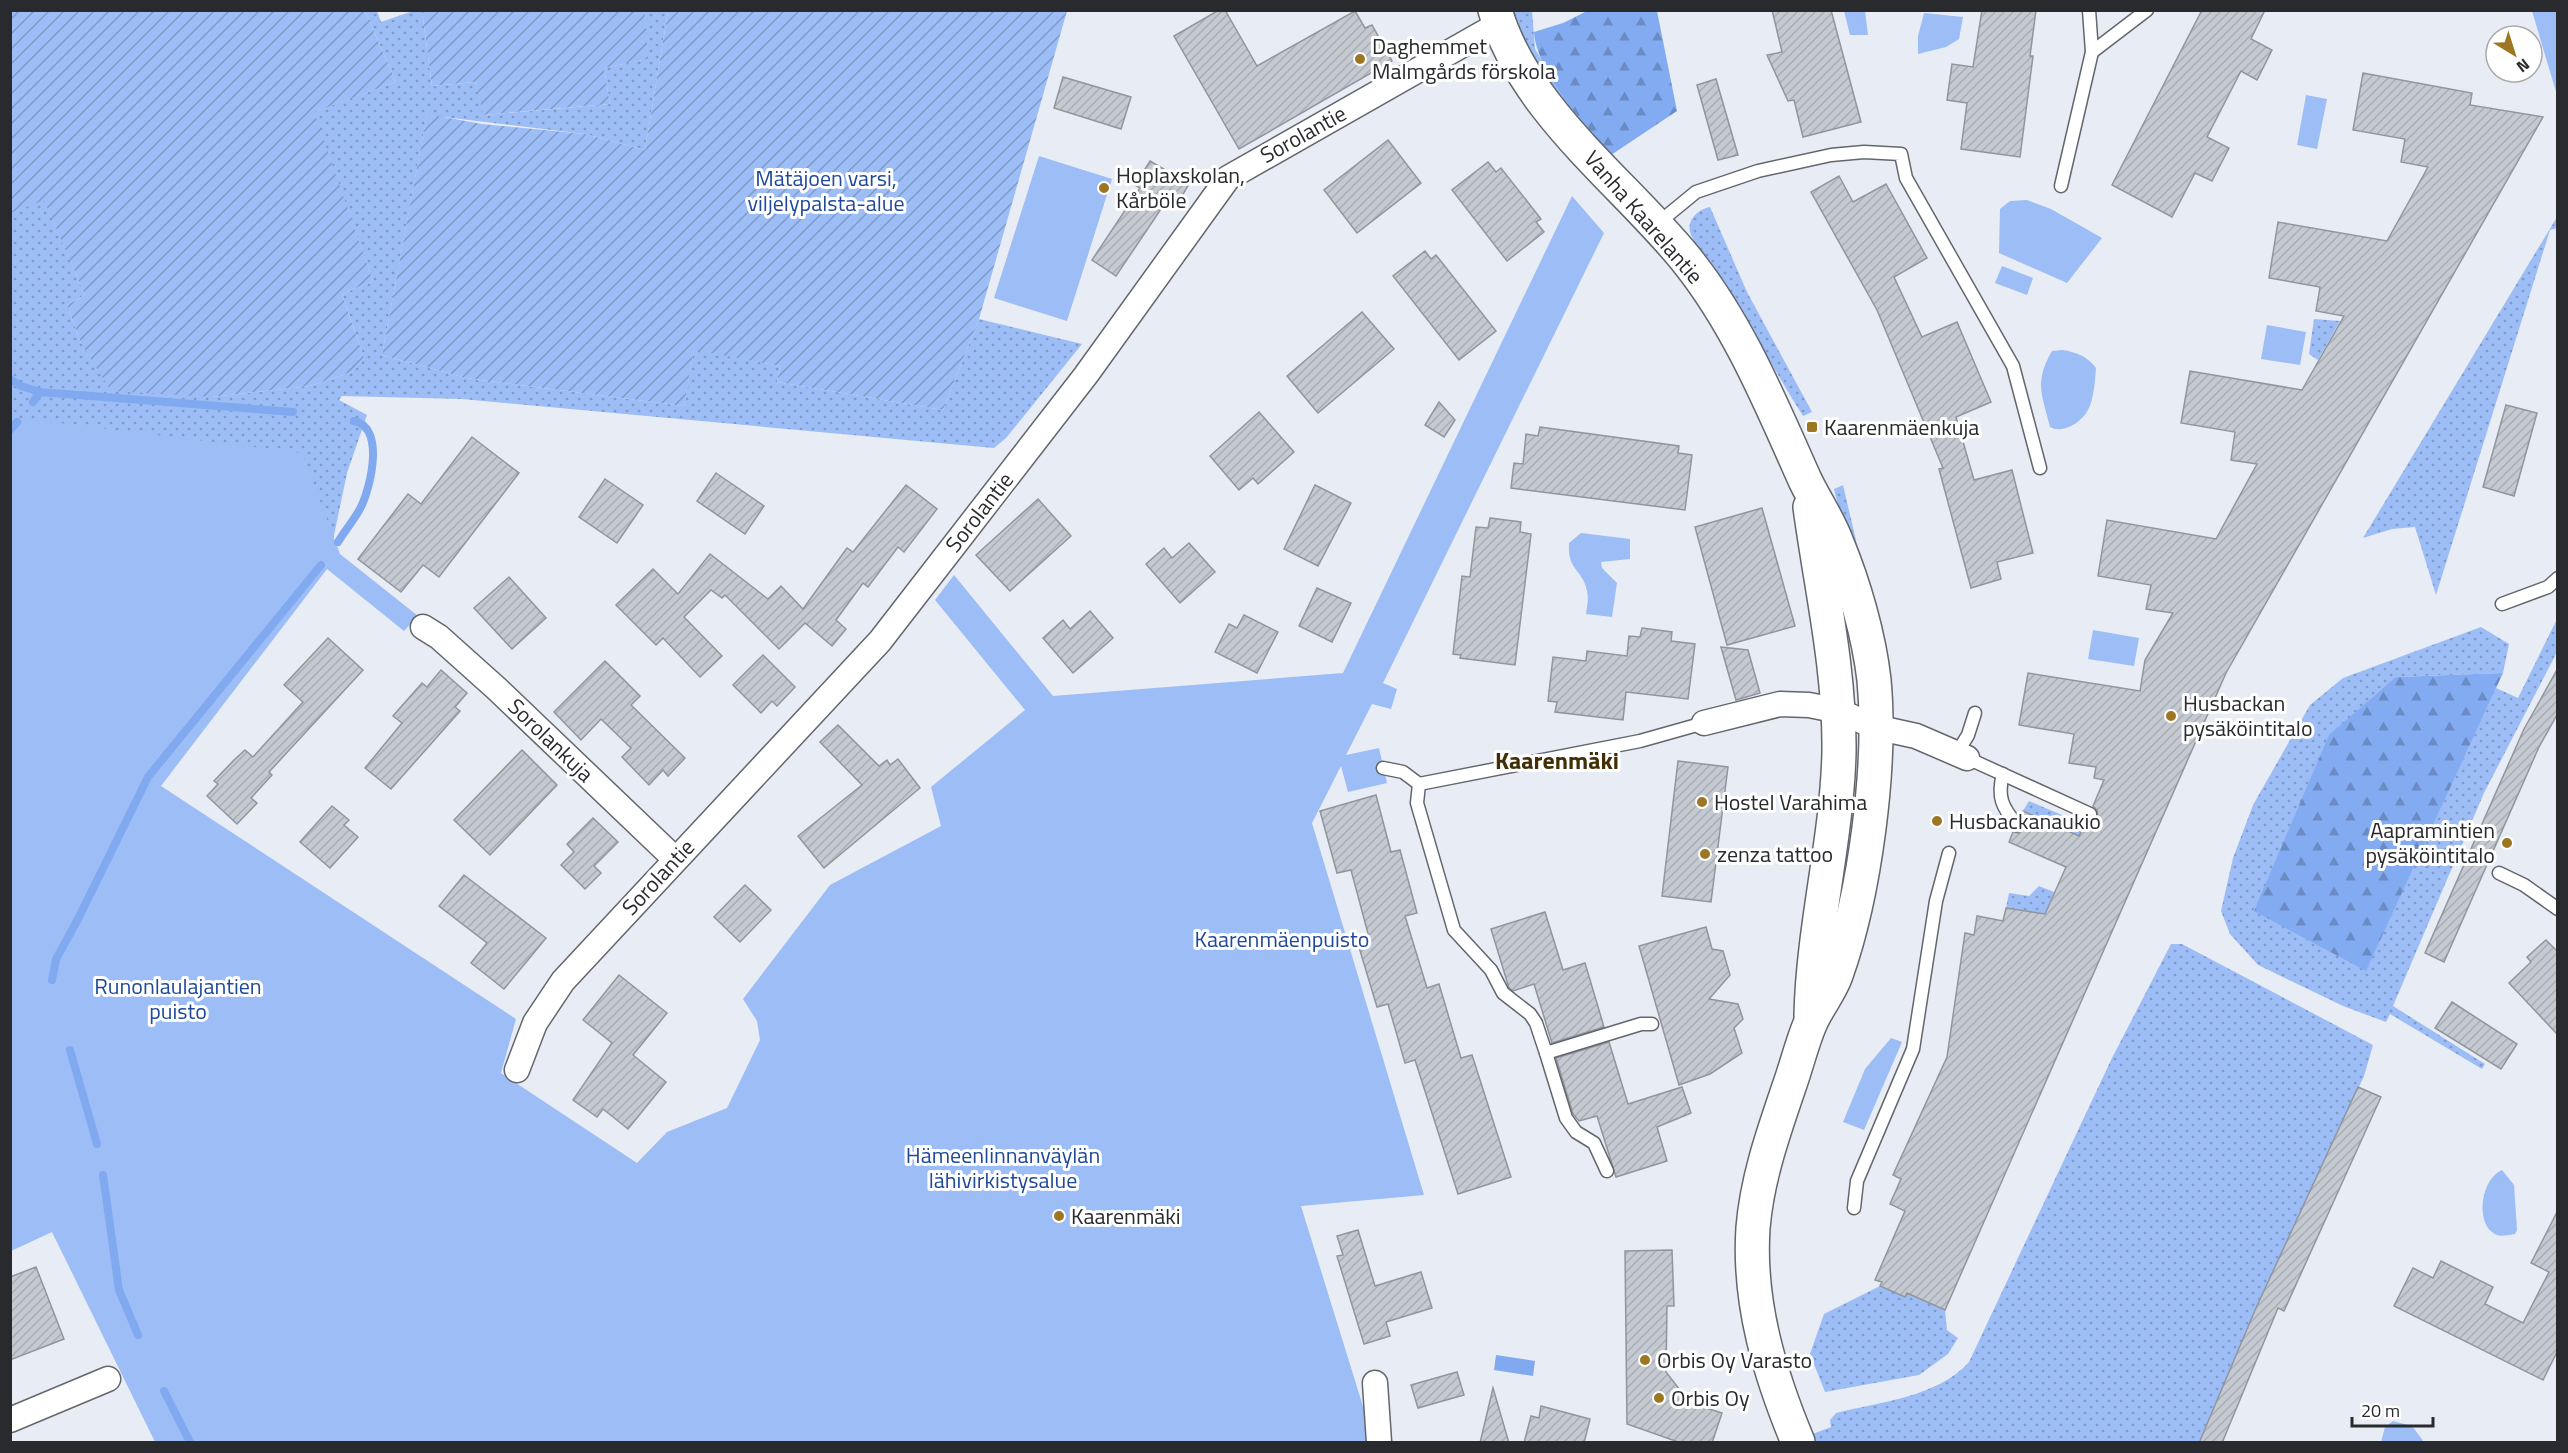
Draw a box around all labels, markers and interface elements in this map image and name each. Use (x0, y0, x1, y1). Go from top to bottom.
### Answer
north arrow (2484, 24, 2544, 84)
place label: Daghemmet Malmgårds förskola (1372, 29, 1556, 88)
marker: Daghemmet Malmgårds förskola (1353, 52, 1367, 66)
text: N (2511, 53, 2535, 79)
street label: Sorolantie (1254, 96, 1352, 172)
street label: Vanha Kaarelantie (1576, 143, 1712, 291)
place label: Hoplaxskolan, Kårböle (1116, 158, 1245, 217)
park label: Mätäjoen varsi, viljelypalsta-alue (747, 161, 905, 220)
marker: Hoplaxskolan, Kårböle (1097, 181, 1111, 195)
place label: Kaarenmäenkuja (1824, 410, 1979, 444)
marker: Kaarenmäenkuja (1805, 420, 1819, 434)
street label: Sorolantie (937, 464, 1021, 560)
place label: Husbackan pysäköintitalo (2183, 686, 2313, 745)
street label: Sorolankuja (500, 690, 602, 790)
marker: Husbackan pysäköintitalo (2164, 709, 2178, 723)
district label: Kaarenmäki (1495, 742, 1619, 778)
place label: Hostel Varahima (1714, 785, 1867, 819)
marker: Hostel Varahima (1695, 795, 1709, 809)
place label: Husbackanaukio (1949, 804, 2101, 838)
place label: Aapramintien pysäköintitalo (2365, 813, 2495, 872)
marker: Husbackanaukio (1930, 814, 1944, 828)
street label: Sorolantie (613, 831, 703, 923)
marker: Aapramintien pysäköintitalo (2500, 836, 2514, 850)
place label: zenza tattoo (1717, 837, 1833, 871)
marker: zenza tattoo (1698, 847, 1712, 861)
park label: Kaarenmäenpuisto (1195, 922, 1369, 956)
park label: Runonlaulajantien puisto (94, 969, 262, 1028)
park label: Hämeenlinnanväylän lähivirkistysalue (906, 1138, 1100, 1197)
place label: Kaarenmäki (1071, 1199, 1181, 1233)
marker: Kaarenmäki (1052, 1209, 1066, 1223)
place label: Orbis Oy Varasto (1657, 1343, 1812, 1377)
marker: Orbis Oy Varasto (1638, 1353, 1652, 1367)
place label: Orbis Oy (1671, 1381, 1750, 1415)
scale bar (2352, 1390, 2433, 1428)
marker: Orbis Oy (1652, 1391, 1666, 1405)
text: 20 m (2361, 1397, 2400, 1424)

